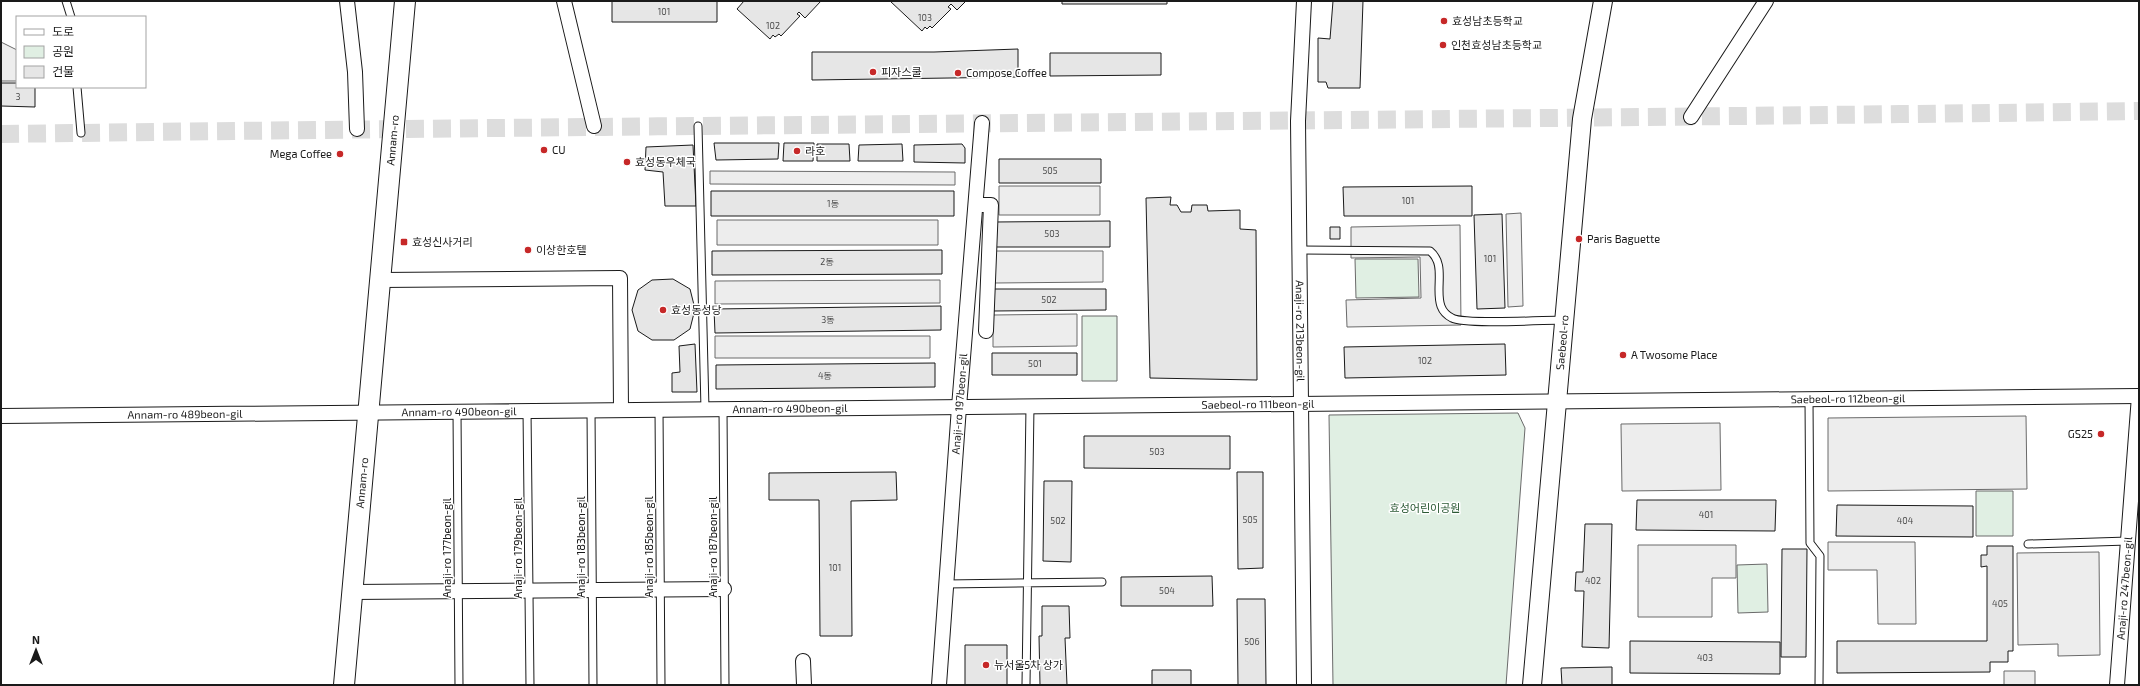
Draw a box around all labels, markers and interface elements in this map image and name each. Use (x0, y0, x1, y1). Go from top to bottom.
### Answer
house number: 101 (658, 6, 670, 17)
house number: 103 (918, 12, 932, 23)
place label: 효성남초등학교 (1452, 14, 1523, 27)
legend (16, 16, 146, 88)
marker: 효성남초등학교 (1439, 16, 1449, 26)
house number: 102 (766, 20, 780, 31)
text: 도로 (52, 24, 74, 38)
place label: 인천효성남초등학교 (1451, 38, 1542, 51)
marker: 인천효성남초등학교 (1438, 40, 1448, 50)
text: 공원 (52, 44, 74, 58)
text: 건물 (52, 64, 74, 78)
place label: 피자스쿨 (881, 65, 921, 78)
place label: Compose Coffee (966, 66, 1047, 79)
marker: 피자스쿨 (868, 67, 878, 77)
marker: Compose Coffee (953, 68, 963, 78)
house number: 3 (15, 91, 21, 102)
street label: Annam-ro (383, 114, 401, 166)
place label: CU (552, 143, 566, 156)
place label: 라호 (805, 144, 825, 157)
marker: CU (539, 145, 549, 155)
marker: 라호 (792, 146, 802, 156)
place label: Mega Coffee (270, 147, 332, 160)
marker: Mega Coffee (335, 149, 345, 159)
place label: 효성동우체국 (635, 155, 696, 168)
marker: 효성동우체국 (622, 157, 632, 167)
house number: 505 (1042, 165, 1058, 176)
house number: 101 (1402, 195, 1414, 206)
house number: 1동 (827, 198, 839, 209)
house number: 503 (1044, 228, 1060, 239)
place label: Paris Baguette (1587, 232, 1660, 245)
marker: Paris Baguette (1574, 234, 1584, 244)
place label: 효성신사거리 (412, 235, 473, 248)
marker: 효성신사거리 (399, 237, 409, 247)
place label: 이상한호텔 (536, 243, 587, 256)
marker: 이상한호텔 (523, 245, 533, 255)
house number: 101 (1484, 253, 1496, 264)
house number: 2동 (820, 256, 834, 267)
street label: Anaji-ro 213beon-gil (1293, 280, 1308, 382)
house number: 502 (1041, 294, 1057, 305)
place label: 효성동성당 (671, 303, 722, 316)
marker: 효성동성당 (658, 305, 668, 315)
house number: 3동 (821, 314, 835, 325)
street label: Saebeol-ro (1553, 314, 1571, 370)
place label: A Twosome Place (1631, 348, 1718, 361)
marker: A Twosome Place (1618, 350, 1628, 360)
street label: Anaji-ro 197beon-gil (949, 352, 969, 455)
house number: 102 (1418, 355, 1432, 366)
house number: 501 (1028, 358, 1042, 369)
house number: 4동 (818, 370, 832, 381)
street label: Saebeol-ro 112beon-gil (1791, 391, 1906, 405)
street label: Saebeol-ro 111beon-gil (1202, 397, 1315, 411)
street label: Annam-ro 490beon-gil (732, 401, 848, 415)
street label: Annam-ro 490beon-gil (401, 404, 517, 418)
street label: Annam-ro 489beon-gil (127, 407, 243, 421)
place label: GS25 (2068, 427, 2093, 440)
marker: GS25 (2096, 429, 2106, 439)
house number: 503 (1149, 446, 1165, 457)
street label: Annam-ro (353, 457, 370, 509)
street label: Anaji-ro 183beon-gil (574, 495, 588, 598)
street label: Anaji-ro 185beon-gil (642, 496, 656, 598)
street label: Anaji-ro 187beon-gil (706, 496, 720, 598)
street label: Anaji-ro 177beon-gil (440, 497, 454, 598)
street label: Anaji-ro 179beon-gil (511, 497, 525, 598)
park label: 효성어린이공원 (1390, 501, 1460, 514)
house number: 401 (1699, 509, 1713, 520)
house number: 505 (1242, 514, 1258, 525)
house number: 502 (1050, 515, 1066, 526)
house number: 404 (1897, 515, 1914, 526)
street label: Anaji-ro 247beon-gil (2113, 536, 2134, 640)
house number: 101 (829, 562, 841, 573)
house number: 402 (1585, 575, 1601, 586)
house number: 504 (1159, 585, 1175, 596)
house number: 405 (1992, 598, 2008, 609)
north arrow (16, 630, 56, 670)
text: N (32, 633, 40, 646)
house number: 506 (1244, 636, 1260, 647)
house number: 403 (1697, 652, 1713, 663)
place label: 뉴서울5차 상가 (994, 658, 1063, 671)
marker: 뉴서울5차 상가 (981, 660, 991, 670)

